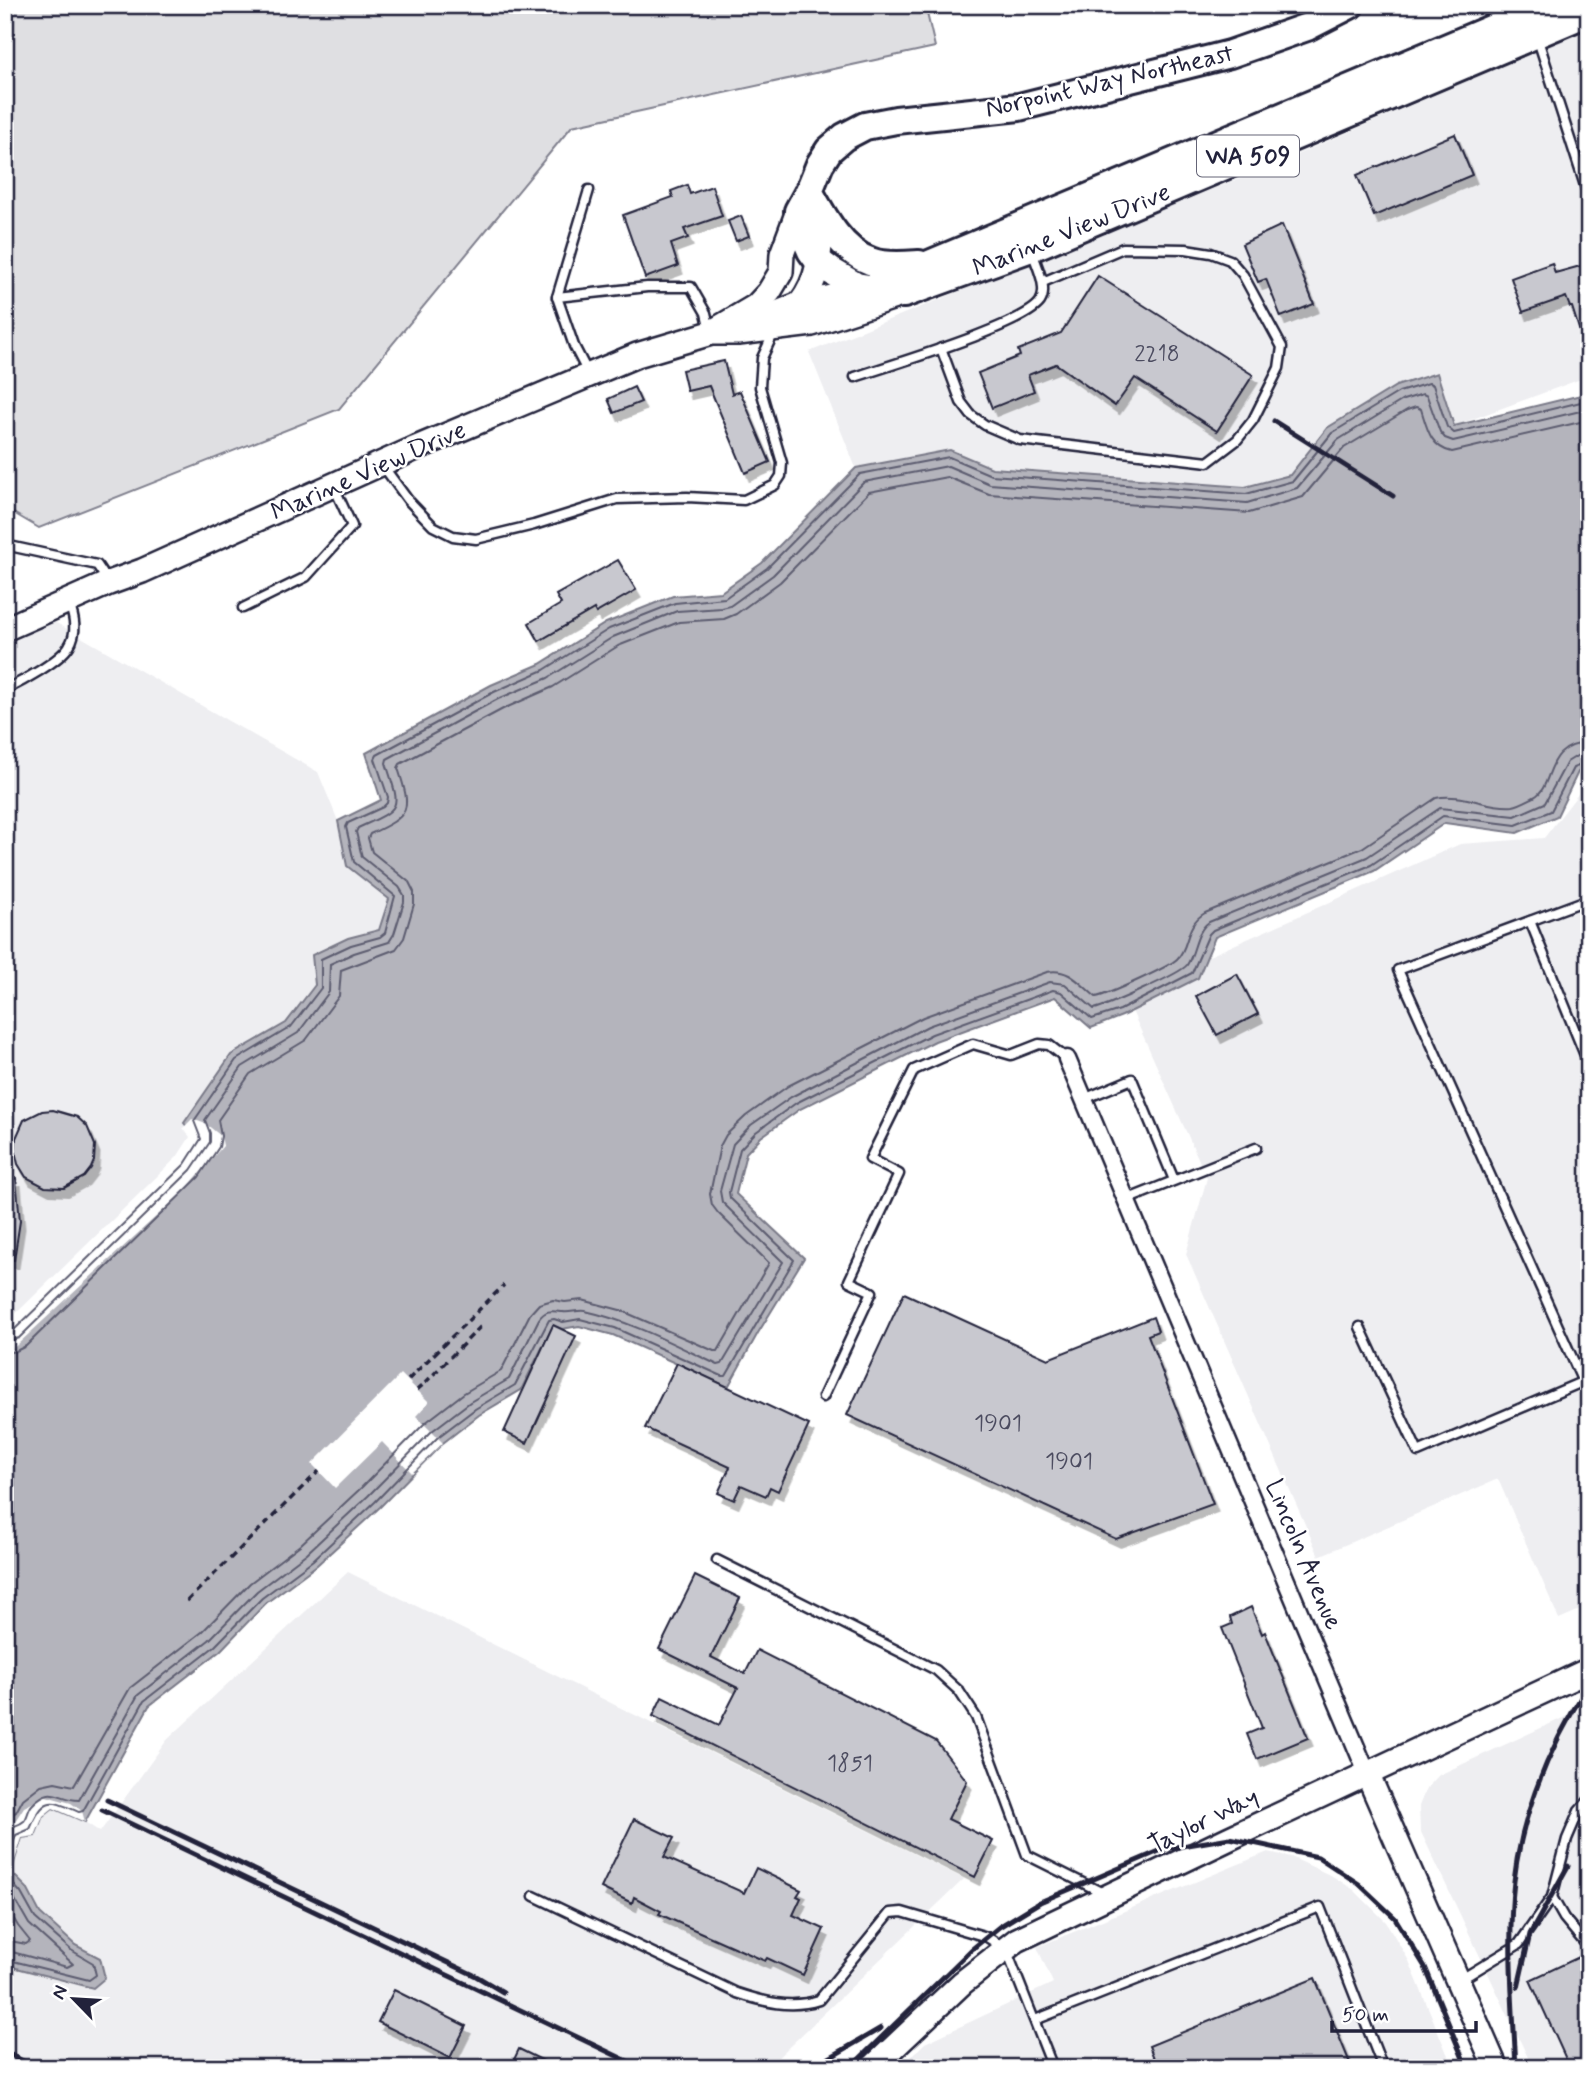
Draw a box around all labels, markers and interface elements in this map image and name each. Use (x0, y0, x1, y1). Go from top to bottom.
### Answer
street label: Norpoint Way Northeast (982, 37, 1237, 127)
road number: WA 509 (1197, 136, 1299, 176)
street label: Marine View Drive (968, 176, 1176, 286)
house number: 2218 (1134, 340, 1180, 370)
street label: Marine View Drive (266, 414, 472, 530)
house number: 1901 (974, 1409, 1022, 1439)
house number: 1901 (1045, 1447, 1093, 1477)
street label: Lincoln Avenue (1256, 1474, 1350, 1635)
house number: 1851 (827, 1749, 873, 1779)
street label: Taylor Way (1143, 1780, 1265, 1863)
north arrow (38, 1965, 108, 2035)
text: N (46, 1981, 74, 2003)
scale bar (1332, 1989, 1475, 2033)
text: 50 m (1342, 2001, 1389, 2029)

